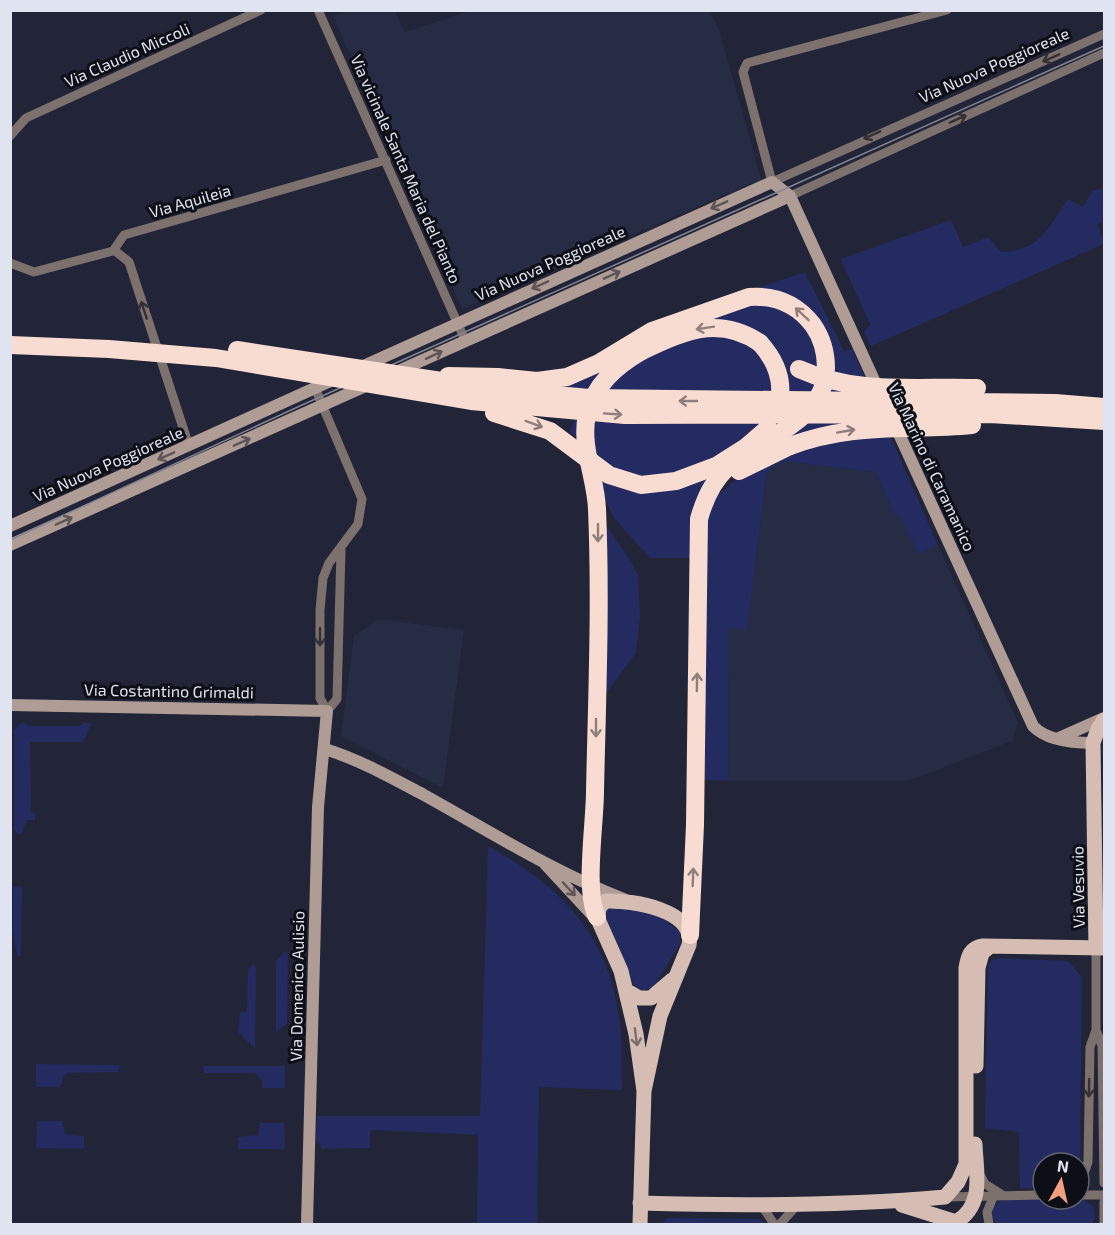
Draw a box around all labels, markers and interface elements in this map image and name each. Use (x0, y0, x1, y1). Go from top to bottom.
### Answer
street label: Via Claudio Miccoli (61, 18, 192, 91)
street label: Via Nuova Poggioreale (916, 23, 1072, 106)
street label: Via vicinale Santa Maria del Pianto (347, 51, 466, 286)
one-way arrow (1043, 53, 1061, 64)
one-way arrow (948, 113, 966, 124)
one-way arrow (864, 130, 882, 142)
street label: Via Aquileia (147, 180, 233, 221)
one-way arrow (710, 200, 728, 212)
street label: Via Nuova Poggioreale (472, 221, 628, 304)
one-way arrow (602, 269, 620, 281)
one-way arrow (532, 280, 550, 291)
one-way arrow (138, 301, 149, 320)
one-way arrow (795, 307, 810, 321)
one-way arrow (696, 323, 716, 334)
one-way arrow (424, 349, 442, 360)
street label: Via Marino di Caramanico (885, 379, 980, 554)
one-way arrow (679, 395, 699, 407)
one-way arrow (603, 409, 623, 420)
one-way arrow (524, 420, 542, 431)
street label: Via Nuova Poggioreale (30, 422, 186, 505)
one-way arrow (836, 425, 856, 436)
one-way arrow (232, 436, 250, 447)
one-way arrow (158, 450, 176, 462)
one-way arrow (54, 515, 72, 527)
one-way arrow (592, 523, 604, 543)
one-way arrow (314, 626, 326, 646)
one-way arrow (691, 672, 703, 692)
street label: Via Costantino Grimaldi (84, 680, 254, 701)
one-way arrow (590, 718, 602, 738)
street label: Via Vesuvio (1067, 846, 1088, 928)
one-way arrow (688, 867, 699, 887)
one-way arrow (562, 882, 576, 897)
street label: Via Domenico Aulisio (286, 911, 307, 1061)
one-way arrow (631, 1026, 642, 1046)
one-way arrow (1083, 1077, 1095, 1097)
north arrow (1031, 1151, 1091, 1211)
text: N (1056, 1155, 1070, 1176)

